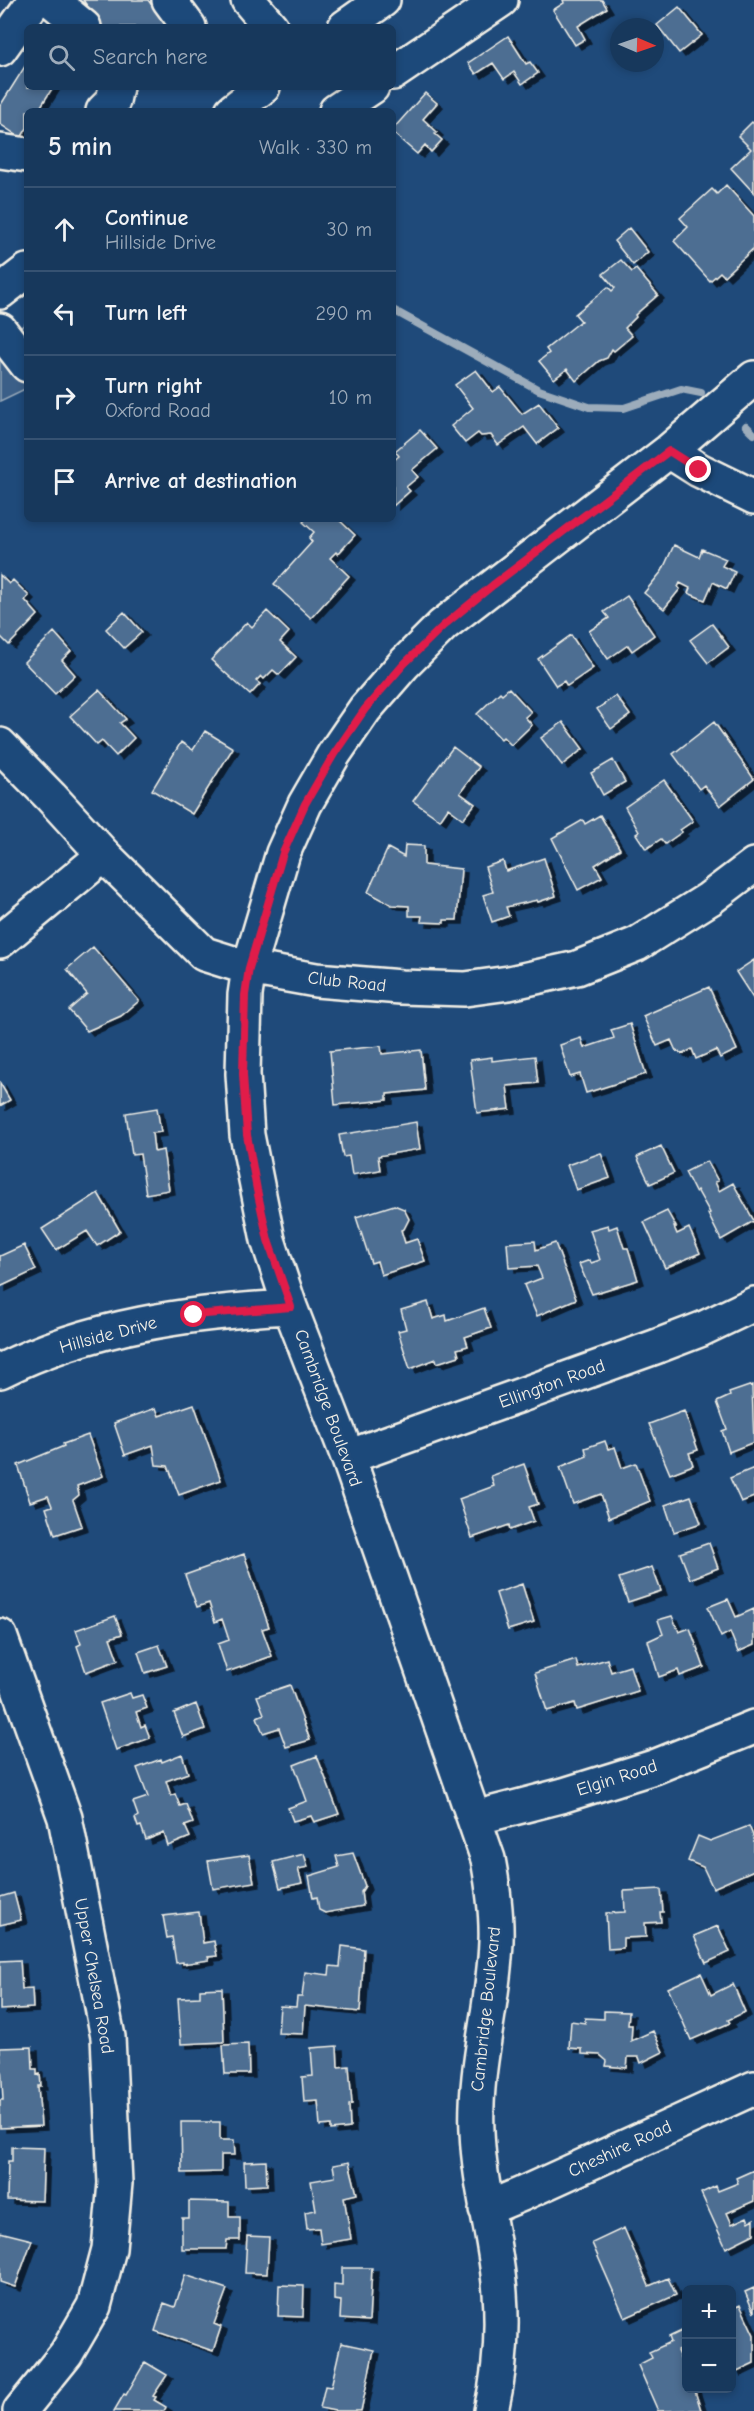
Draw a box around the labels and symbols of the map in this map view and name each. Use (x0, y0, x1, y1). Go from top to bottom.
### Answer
north arrow (610, 18, 664, 72)
route end (685, 456, 711, 482)
street label: Club Road (307, 967, 387, 997)
route start (180, 1301, 206, 1327)
street label: Hillside Drive (57, 1312, 159, 1358)
street label: Cambridge Boulevard (290, 1327, 366, 1489)
street label: Ellington Road (496, 1355, 608, 1413)
street label: Elgin Road (574, 1755, 660, 1801)
street label: Upper Chelsea Road (70, 1896, 118, 2056)
street label: Cambridge Boulevard (467, 1926, 505, 2092)
street label: Cheshire Road (565, 2116, 675, 2182)

